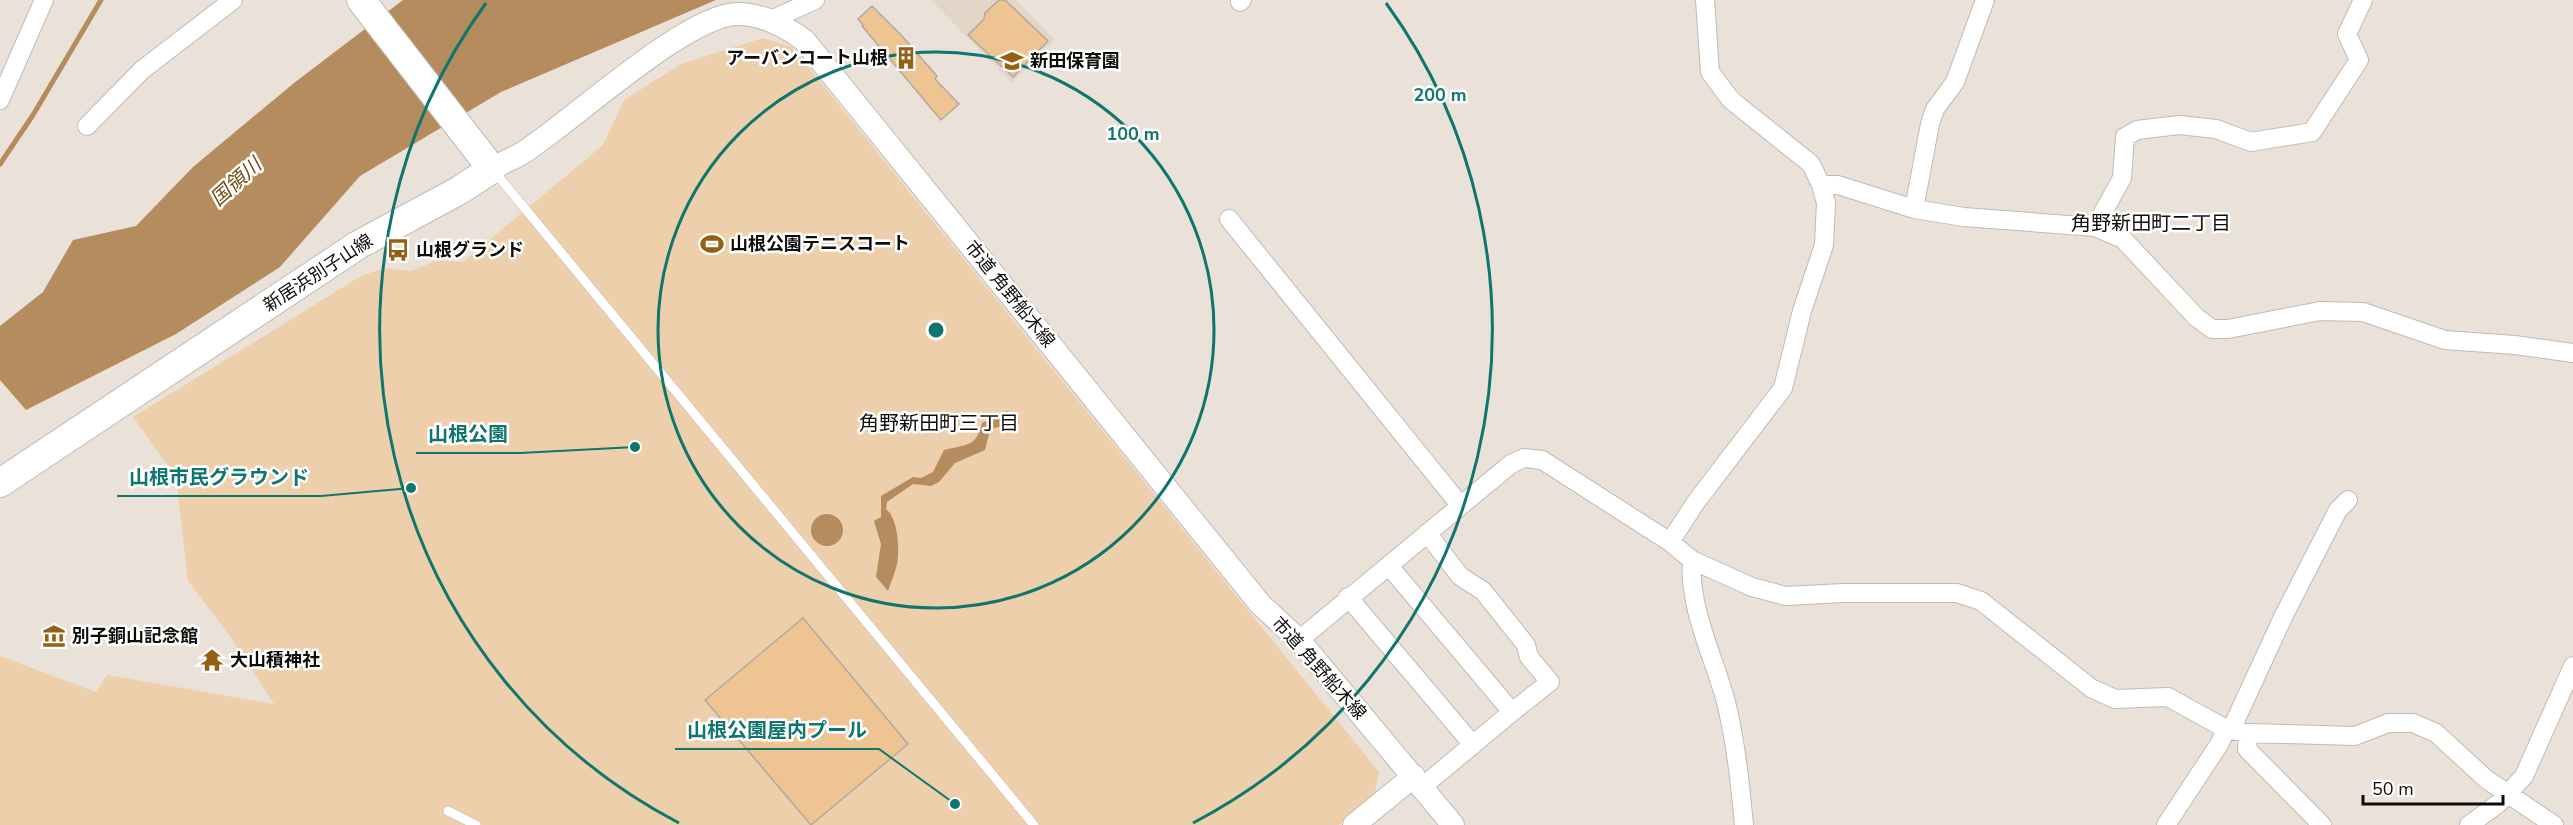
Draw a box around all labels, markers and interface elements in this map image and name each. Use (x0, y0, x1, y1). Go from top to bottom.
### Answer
building icon: アーバンコート山根 (893, 45, 919, 71)
place label: アーバンコート山根 (726, 46, 888, 70)
school or university icon: 新田保育園 (999, 48, 1025, 74)
place label: 新田保育園 (1030, 49, 1120, 73)
text: 200 m (1413, 83, 1467, 107)
text: 100 m (1106, 122, 1160, 146)
water label: 国領川 (205, 151, 269, 212)
district label: 角野新田町二丁目 (2071, 210, 2231, 237)
street label: 新居浜別子山線 (259, 229, 377, 317)
sports icon: 山根公園テニスコート (699, 231, 725, 257)
place label: 山根公園テニスコート (730, 232, 910, 256)
street label: 市道 角野船木線 (960, 236, 1060, 352)
bus stop icon: 山根グランド (385, 237, 411, 263)
place label: 山根グランド (416, 238, 524, 262)
centre of rings (926, 320, 946, 340)
district label: 角野新田町三丁目 (859, 410, 1019, 437)
callout: 山根公園 (416, 415, 520, 453)
text: 山根公園 (428, 421, 508, 448)
callout: 山根市民グラウンド (117, 458, 321, 496)
text: 山根市民グラウンド (129, 464, 309, 491)
street label: 市道 角野船木線 (1266, 611, 1372, 725)
museum icon: 別子銅山記念館 (41, 623, 67, 649)
place label: 別子銅山記念館 (72, 624, 198, 648)
temple icon: 大山積神社 (199, 647, 225, 673)
place label: 大山積神社 (230, 648, 320, 672)
callout: 山根公園屋内プール (675, 711, 879, 749)
text: 山根公園屋内プール (687, 717, 867, 744)
scale bar (2363, 768, 2502, 806)
text: 50 m (2372, 777, 2414, 801)

